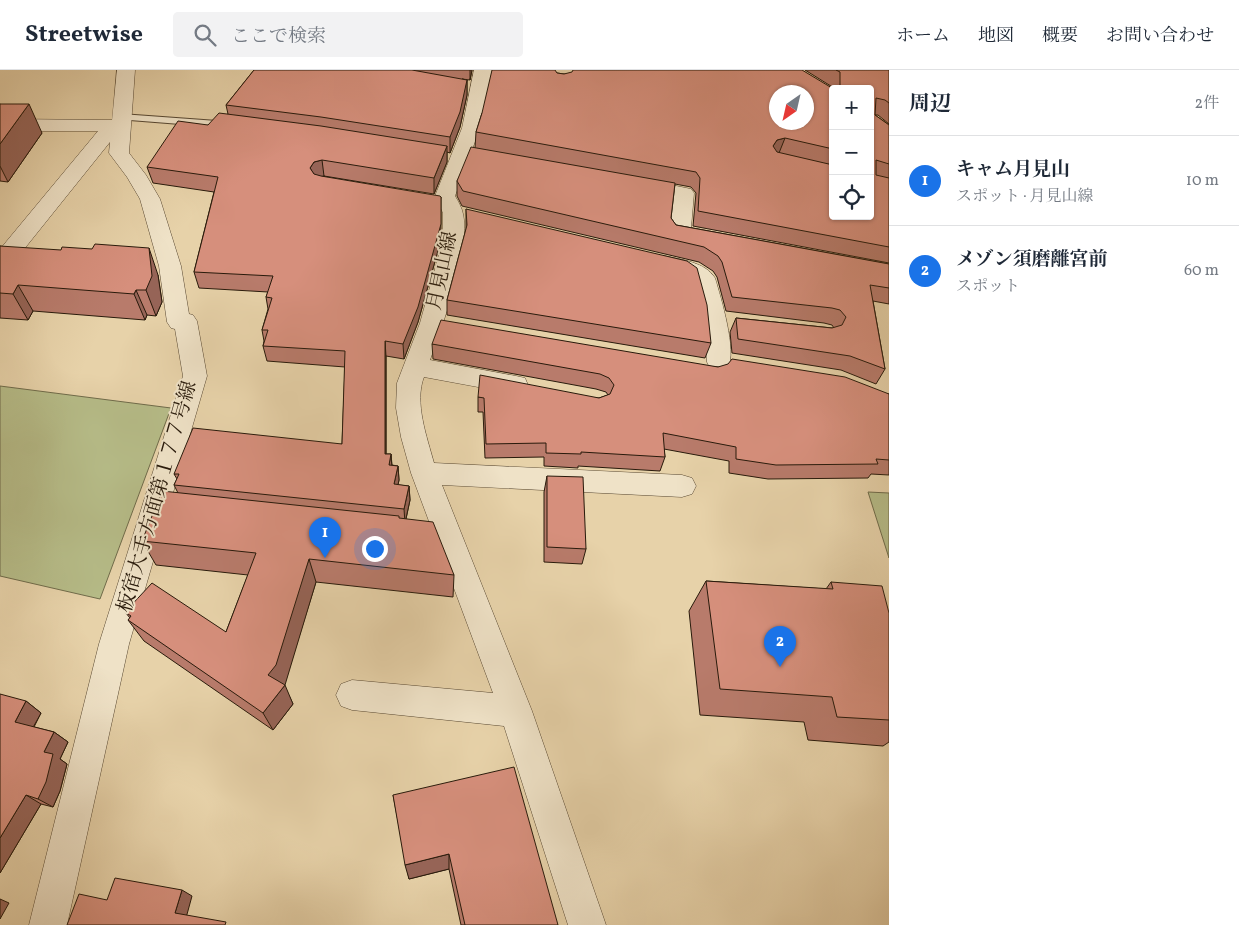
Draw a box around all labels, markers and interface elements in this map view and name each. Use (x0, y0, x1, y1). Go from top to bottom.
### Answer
search box (173, 12, 523, 57)
text: Streetwise (25, 18, 143, 52)
icon: search (191, 21, 219, 49)
text: ここで検索 (231, 24, 326, 50)
text: ホーム (896, 24, 950, 49)
text: 地図 (978, 24, 1014, 49)
text: 概要 (1042, 24, 1078, 49)
text: お問い合わせ (1106, 24, 1214, 49)
north arrow (769, 85, 814, 130)
map controls (829, 85, 874, 220)
button: + (829, 85, 874, 130)
text: 周辺 (909, 90, 951, 119)
text: 2件 (1194, 93, 1219, 115)
button: − (829, 130, 874, 175)
text: キャム月見山 (956, 157, 1070, 183)
text: 1 (922, 170, 928, 192)
text: 10 m (1186, 170, 1219, 192)
button: locate (829, 175, 874, 220)
text: スポット · 月見山線 (956, 186, 1094, 208)
street label: 月見山線 (421, 229, 465, 313)
text: メゾン須磨離宮前 (956, 247, 1107, 273)
text: 2 (921, 260, 929, 282)
text: 60 m (1184, 260, 1219, 282)
text: スポット (956, 276, 1020, 298)
street label: 板宿大手方面第１７７号線 (111, 378, 205, 616)
pin: 1 (309, 517, 341, 558)
your location (362, 536, 388, 562)
pin: 2 (764, 626, 796, 667)

